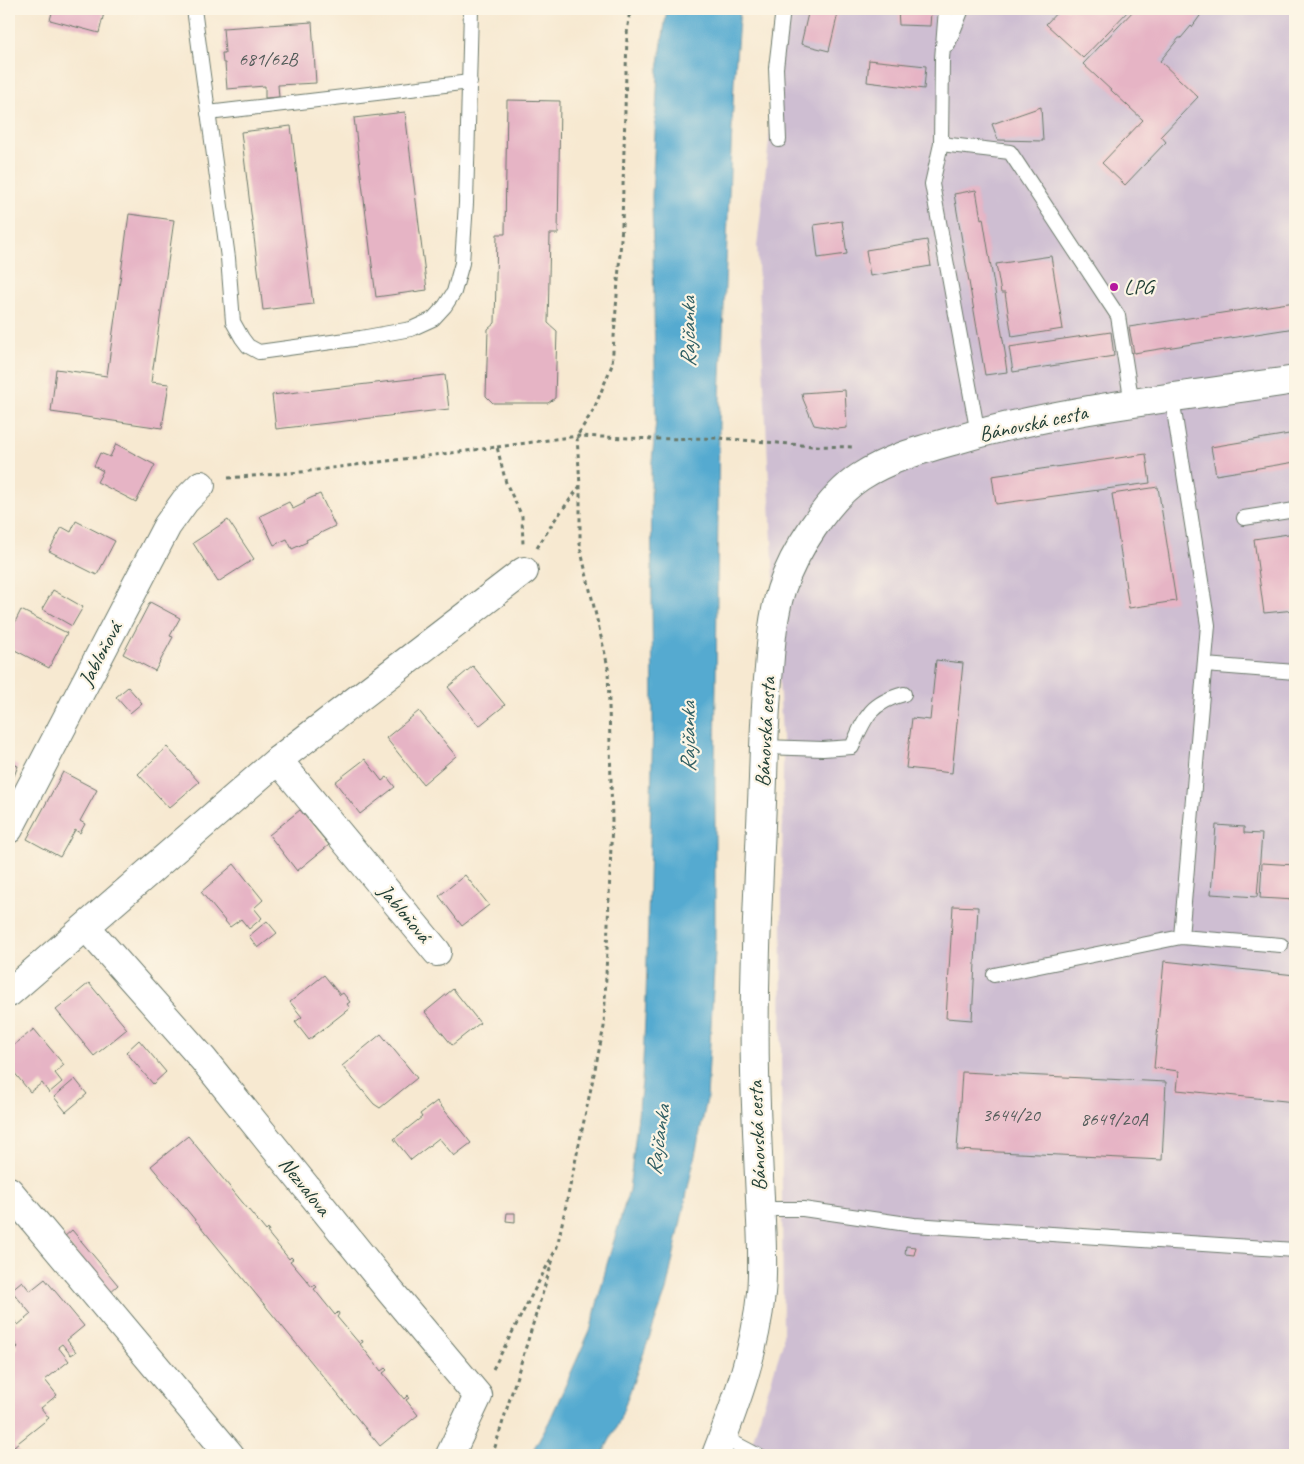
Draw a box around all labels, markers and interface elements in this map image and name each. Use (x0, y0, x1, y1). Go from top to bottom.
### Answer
house number: 681/62B (239, 47, 299, 71)
place label: LPG (1124, 274, 1157, 300)
marker: LPG (1108, 281, 1120, 293)
water label: Rajčanka (674, 295, 702, 367)
street label: Bánovská cesta (977, 399, 1091, 447)
street label: Jabloňová (72, 616, 128, 691)
street label: Bánovská cesta (749, 675, 781, 788)
water label: Rajčanka (674, 700, 702, 772)
street label: Jabloňová (372, 878, 438, 949)
street label: Bánovská cesta (742, 1079, 772, 1191)
water label: Rajčanka (639, 1101, 677, 1177)
house number: 3644/20 (982, 1103, 1041, 1127)
house number: 8649/20A (1080, 1107, 1149, 1131)
street label: Nezvalova (273, 1151, 338, 1222)

